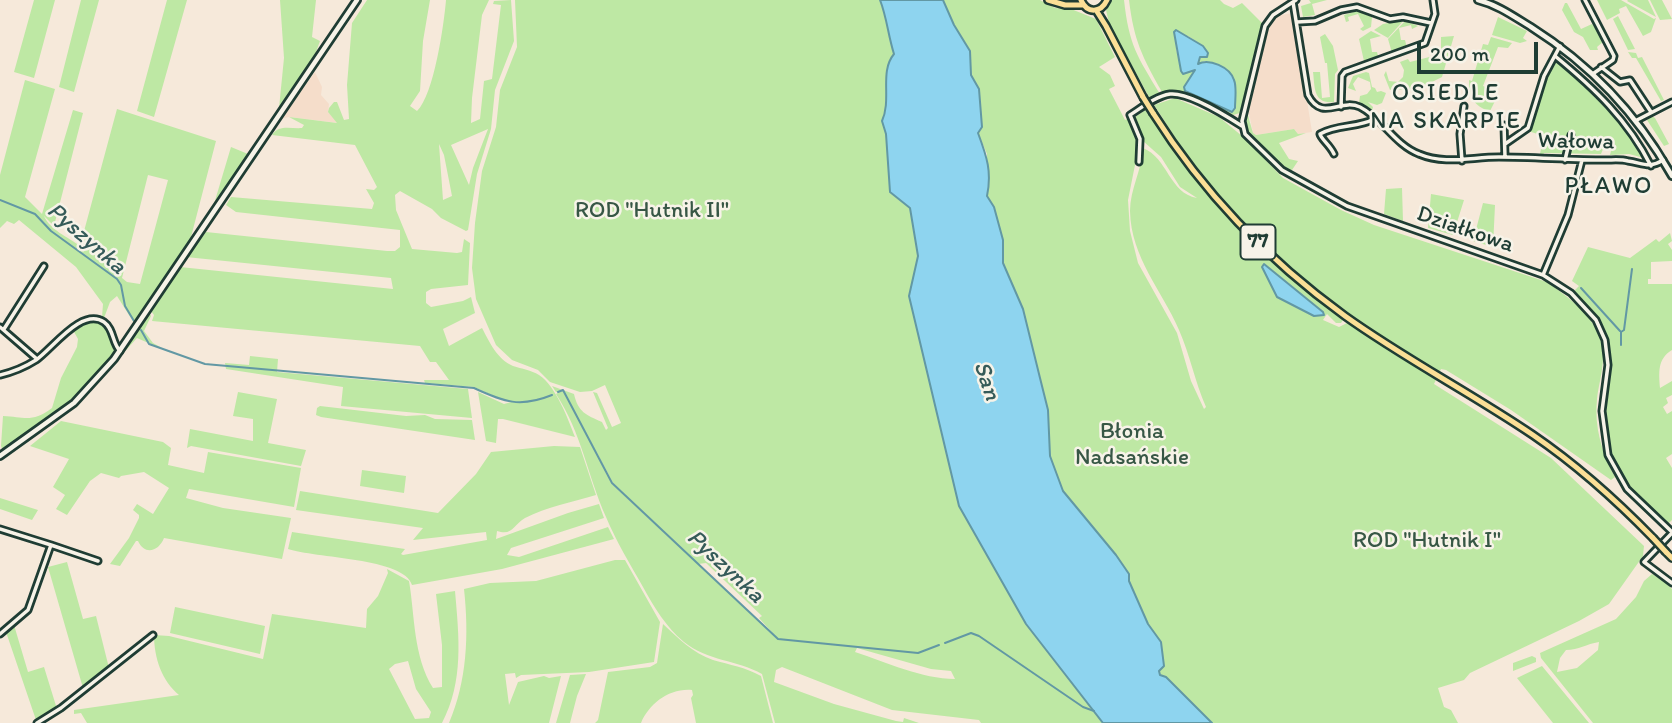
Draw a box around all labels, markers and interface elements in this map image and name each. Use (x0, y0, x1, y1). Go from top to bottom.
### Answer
scale bar (1420, 28, 1541, 72)
text: 200 m (1430, 41, 1489, 66)
district label: OSIEDLE NA SKARPIE (1373, 80, 1519, 136)
street label: Wałowa (1537, 128, 1615, 156)
district label: PŁAWO (1565, 173, 1653, 201)
water label: Pyszynka (41, 197, 131, 281)
park label: ROD "Hutnik II" (575, 197, 729, 225)
street label: Działkowa (1413, 201, 1517, 259)
road number: 77 (1240, 224, 1276, 260)
water label: San (966, 358, 1006, 404)
park label: Błonia Nadsańskie (1075, 418, 1189, 472)
water label: Pyszynka (680, 524, 770, 610)
park label: ROD "Hutnik I" (1353, 527, 1501, 555)

